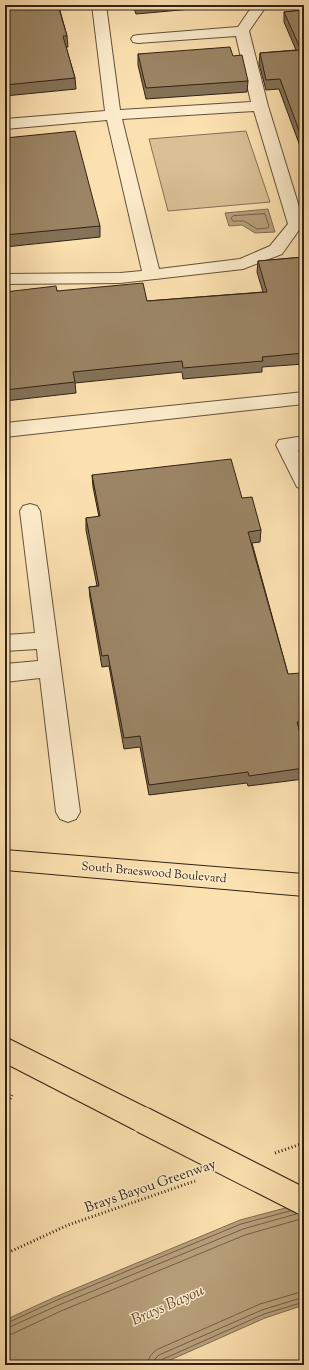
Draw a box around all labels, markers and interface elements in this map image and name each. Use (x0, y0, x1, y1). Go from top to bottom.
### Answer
street label: South Braeswood Boulevard (81, 858, 228, 888)
street label: Brays Bayou Greenway (82, 1155, 219, 1219)
water label: Brays Bayou (128, 1280, 209, 1333)

